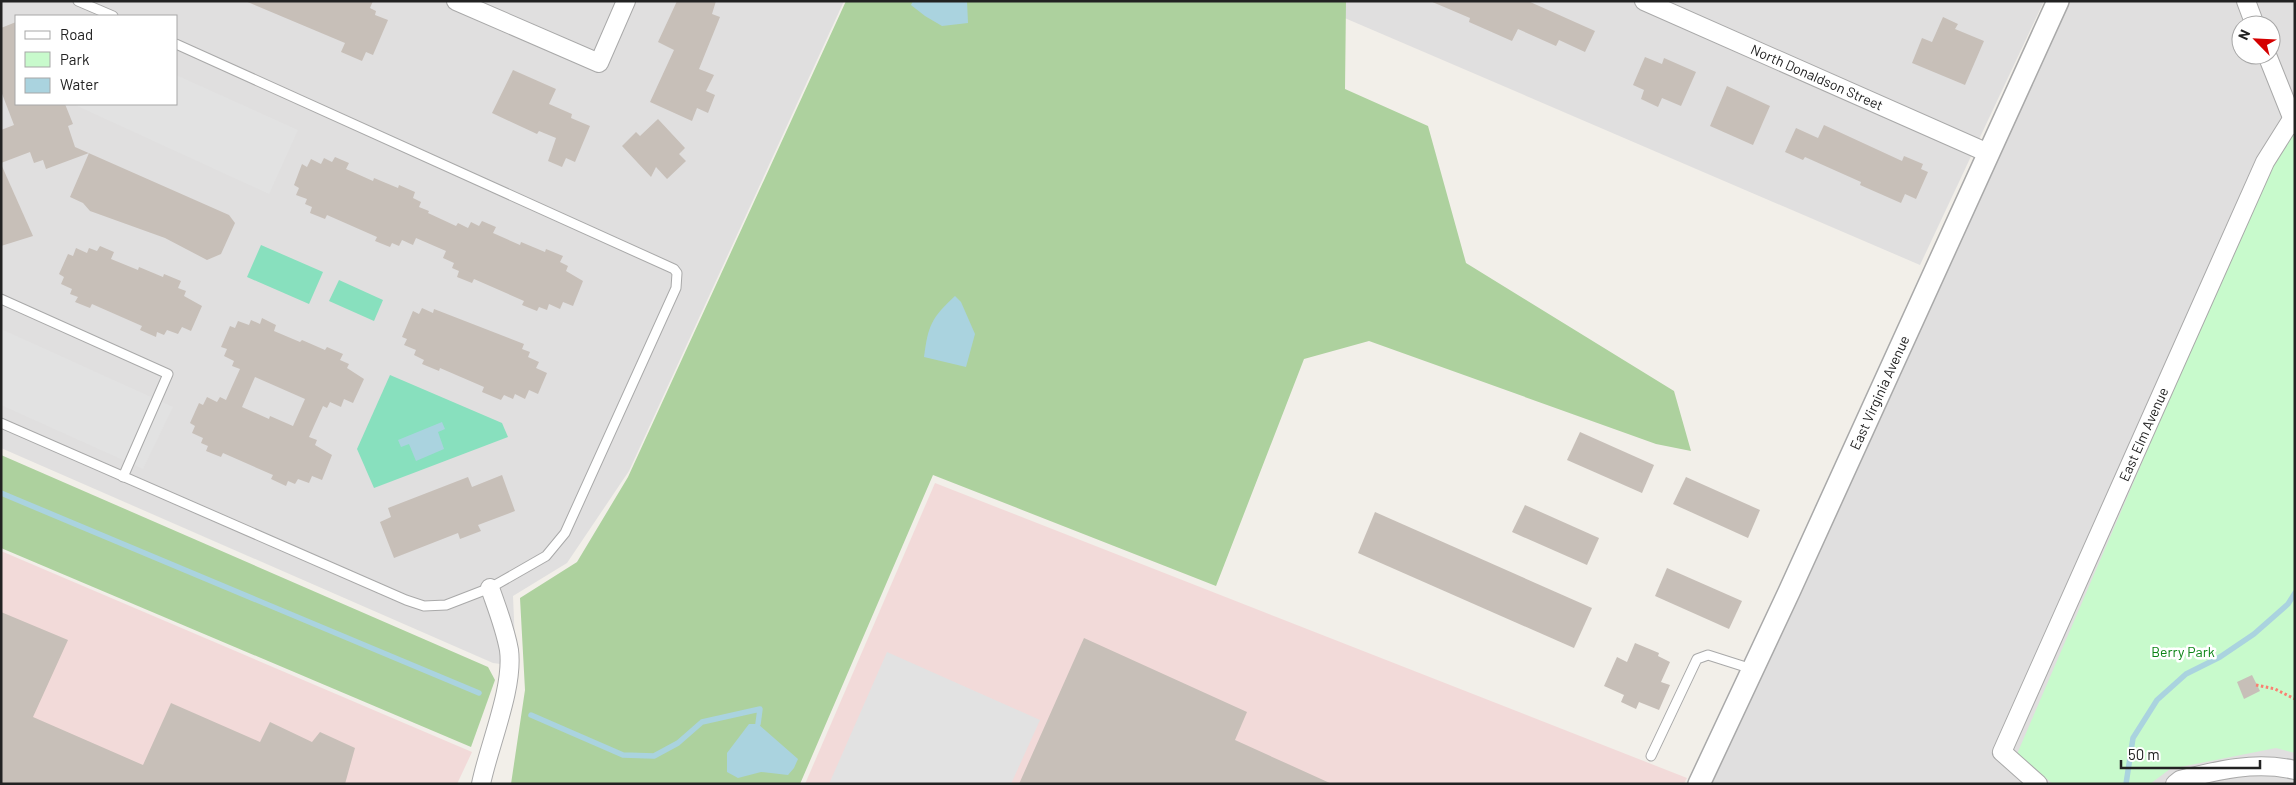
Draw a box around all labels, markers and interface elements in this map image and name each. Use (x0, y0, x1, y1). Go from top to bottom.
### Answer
legend (15, 15, 178, 105)
north arrow (2231, 15, 2281, 65)
text: Road (60, 25, 93, 43)
text: N (2234, 27, 2253, 42)
street label: North Donaldson Street (1748, 40, 1886, 114)
text: Park (60, 50, 90, 68)
text: Water (60, 75, 99, 93)
street label: East Virginia Avenue (1846, 333, 1913, 452)
street label: East Elm Avenue (2115, 385, 2171, 484)
park label: Berry Park (2151, 643, 2215, 660)
scale bar (2121, 738, 2260, 770)
text: 50 m (2128, 745, 2160, 763)

